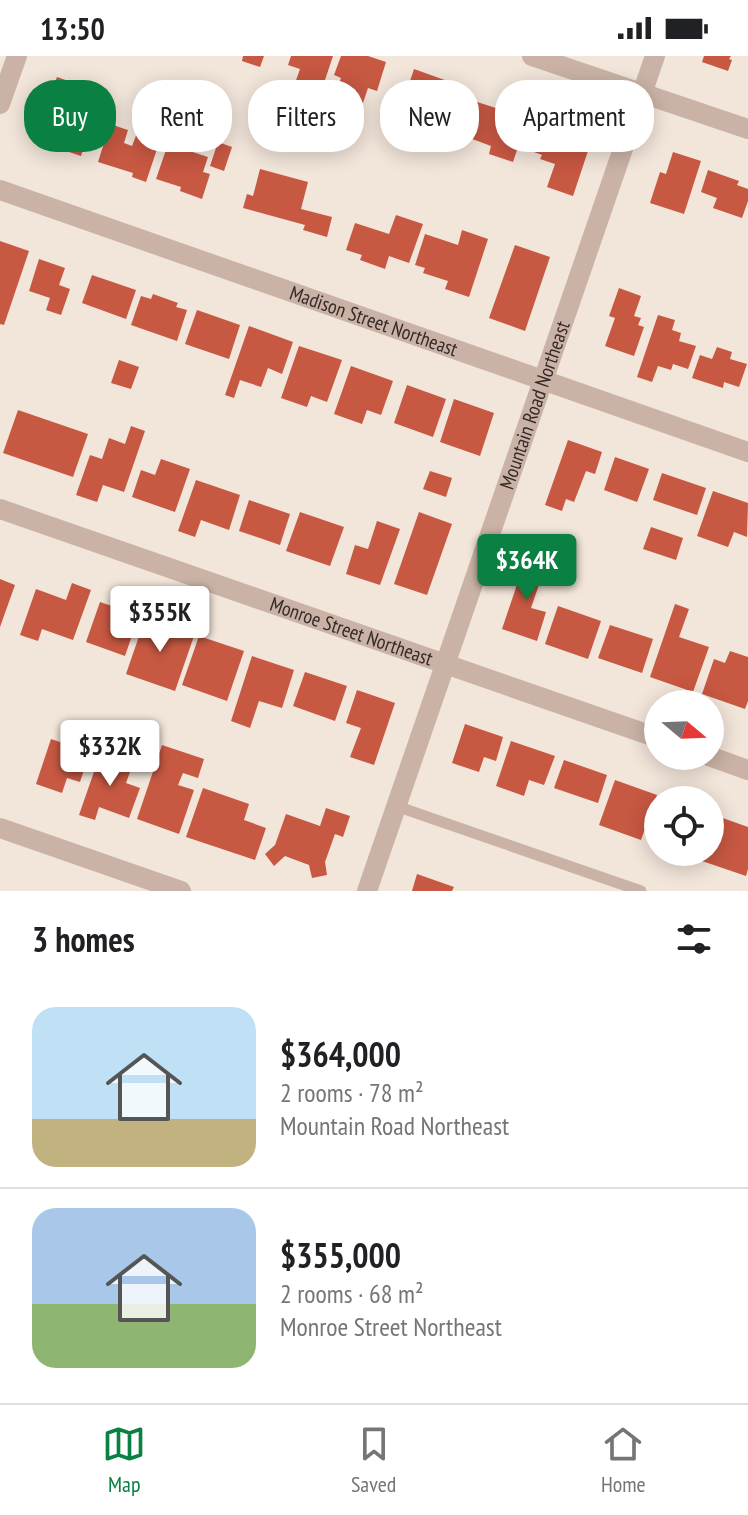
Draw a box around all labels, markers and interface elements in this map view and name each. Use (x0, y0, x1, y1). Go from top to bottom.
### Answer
text: 13:50 (40, 9, 105, 48)
chip: Buy (24, 80, 116, 152)
chip: Rent (132, 80, 232, 152)
chip: Filters (248, 80, 364, 152)
chip: New (380, 80, 479, 152)
chip: Apartment (495, 80, 654, 152)
street label: Madison Street Northeast (286, 280, 462, 362)
street label: Mountain Road Northeast (494, 317, 576, 493)
pin: $364K (471, 534, 583, 602)
text: $364K (495, 543, 559, 576)
pin: $355K (104, 586, 216, 654)
street label: Monroe Street Northeast (266, 591, 437, 672)
text: $355K (128, 595, 192, 628)
north arrow (644, 690, 724, 770)
map controls (644, 690, 724, 866)
pin: $332K (54, 720, 166, 788)
text: $332K (78, 729, 142, 762)
button: locate (644, 786, 724, 866)
text: 3 homes (32, 917, 135, 961)
icon: filters (672, 917, 716, 961)
text: $364,000 (280, 1032, 401, 1076)
icon: home (96, 1039, 192, 1135)
text: 2 rooms · 78 m² (280, 1076, 424, 1109)
text: Mountain Road Northeast (280, 1109, 509, 1142)
text: $355,000 (280, 1233, 401, 1277)
icon: home (96, 1240, 192, 1336)
text: 2 rooms · 68 m² (280, 1277, 424, 1310)
text: Monroe Street Northeast (280, 1310, 502, 1343)
tab: Map (102, 1422, 146, 1498)
tab: Saved (351, 1422, 396, 1498)
tab: Home (601, 1422, 646, 1498)

